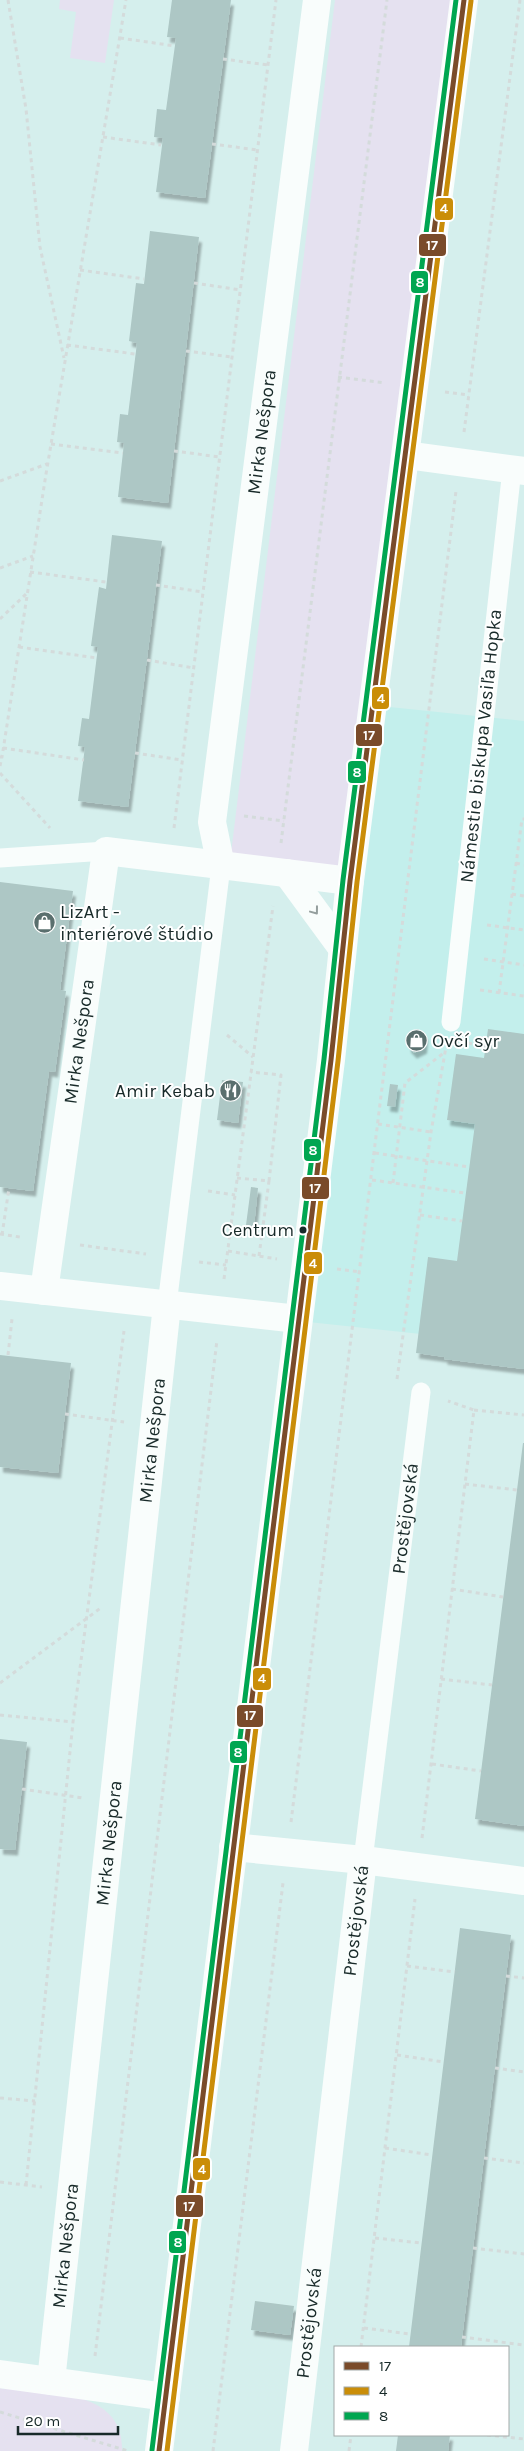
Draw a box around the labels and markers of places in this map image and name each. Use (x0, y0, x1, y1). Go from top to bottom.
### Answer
place label: LizArt - interiérové štúdio (60, 901, 213, 945)
shop icon: LizArt - interiérové štúdio (32, 911, 56, 935)
shop icon: Ovčí syr (404, 1029, 428, 1053)
place label: Ovčí syr (432, 1030, 499, 1052)
restaurant icon: Amir Kebab (219, 1079, 243, 1103)
place label: Amir Kebab (115, 1080, 215, 1102)
place label: Centrum (222, 1219, 294, 1241)
marker: Centrum (298, 1225, 308, 1235)

